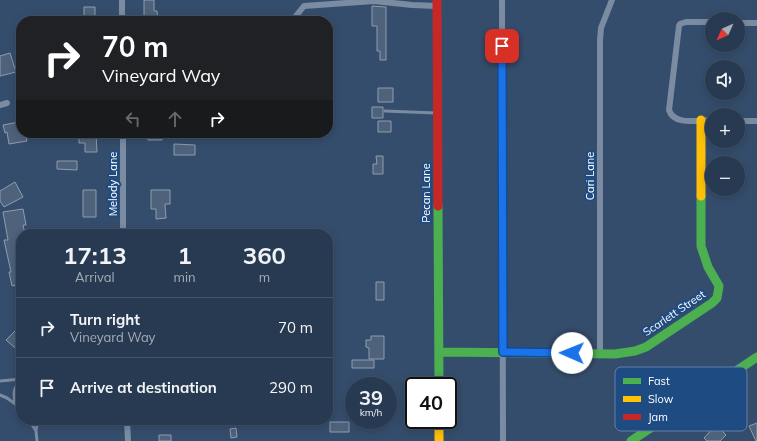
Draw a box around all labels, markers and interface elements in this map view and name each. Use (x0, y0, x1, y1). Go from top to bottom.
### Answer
north arrow (705, 12, 745, 52)
map controls (705, 12, 745, 196)
text: 70 m (102, 29, 168, 64)
pin (485, 29, 519, 63)
icon: right (36, 32, 88, 84)
icon: arrive (491, 35, 513, 57)
button: sound (705, 60, 745, 100)
text: Vineyard Way (102, 64, 220, 87)
icon: left (122, 108, 144, 130)
icon: ahead (164, 108, 186, 130)
icon: right (206, 108, 228, 130)
button: + (705, 108, 745, 148)
street label: Melody Lane (106, 152, 120, 216)
street label: Cari Lane (583, 152, 597, 200)
button: − (705, 156, 745, 196)
street label: Pecan Lane (419, 163, 433, 223)
text: 17:13 (63, 240, 127, 270)
text: 1 (177, 240, 192, 270)
text: 360 (243, 240, 286, 270)
text: Arrival (75, 269, 115, 285)
text: min (174, 269, 196, 285)
text: m (259, 269, 270, 285)
street label: Scarlett Street (640, 287, 708, 339)
text: Turn right (70, 310, 140, 329)
icon: right (36, 317, 58, 339)
text: 70 m (278, 318, 313, 337)
text: Vineyard Way (70, 329, 156, 345)
position arrow (551, 332, 593, 374)
legend (615, 367, 747, 431)
text: Fast (648, 374, 670, 388)
icon: arrive (36, 377, 58, 399)
speed limit sign: 40 (405, 377, 457, 429)
text: Arrive at destination (70, 378, 217, 397)
text: 290 m (269, 378, 313, 397)
text: 39 (359, 385, 383, 410)
text: Slow (648, 392, 674, 406)
text: km/h (360, 406, 382, 419)
text: Jam (648, 410, 668, 424)

